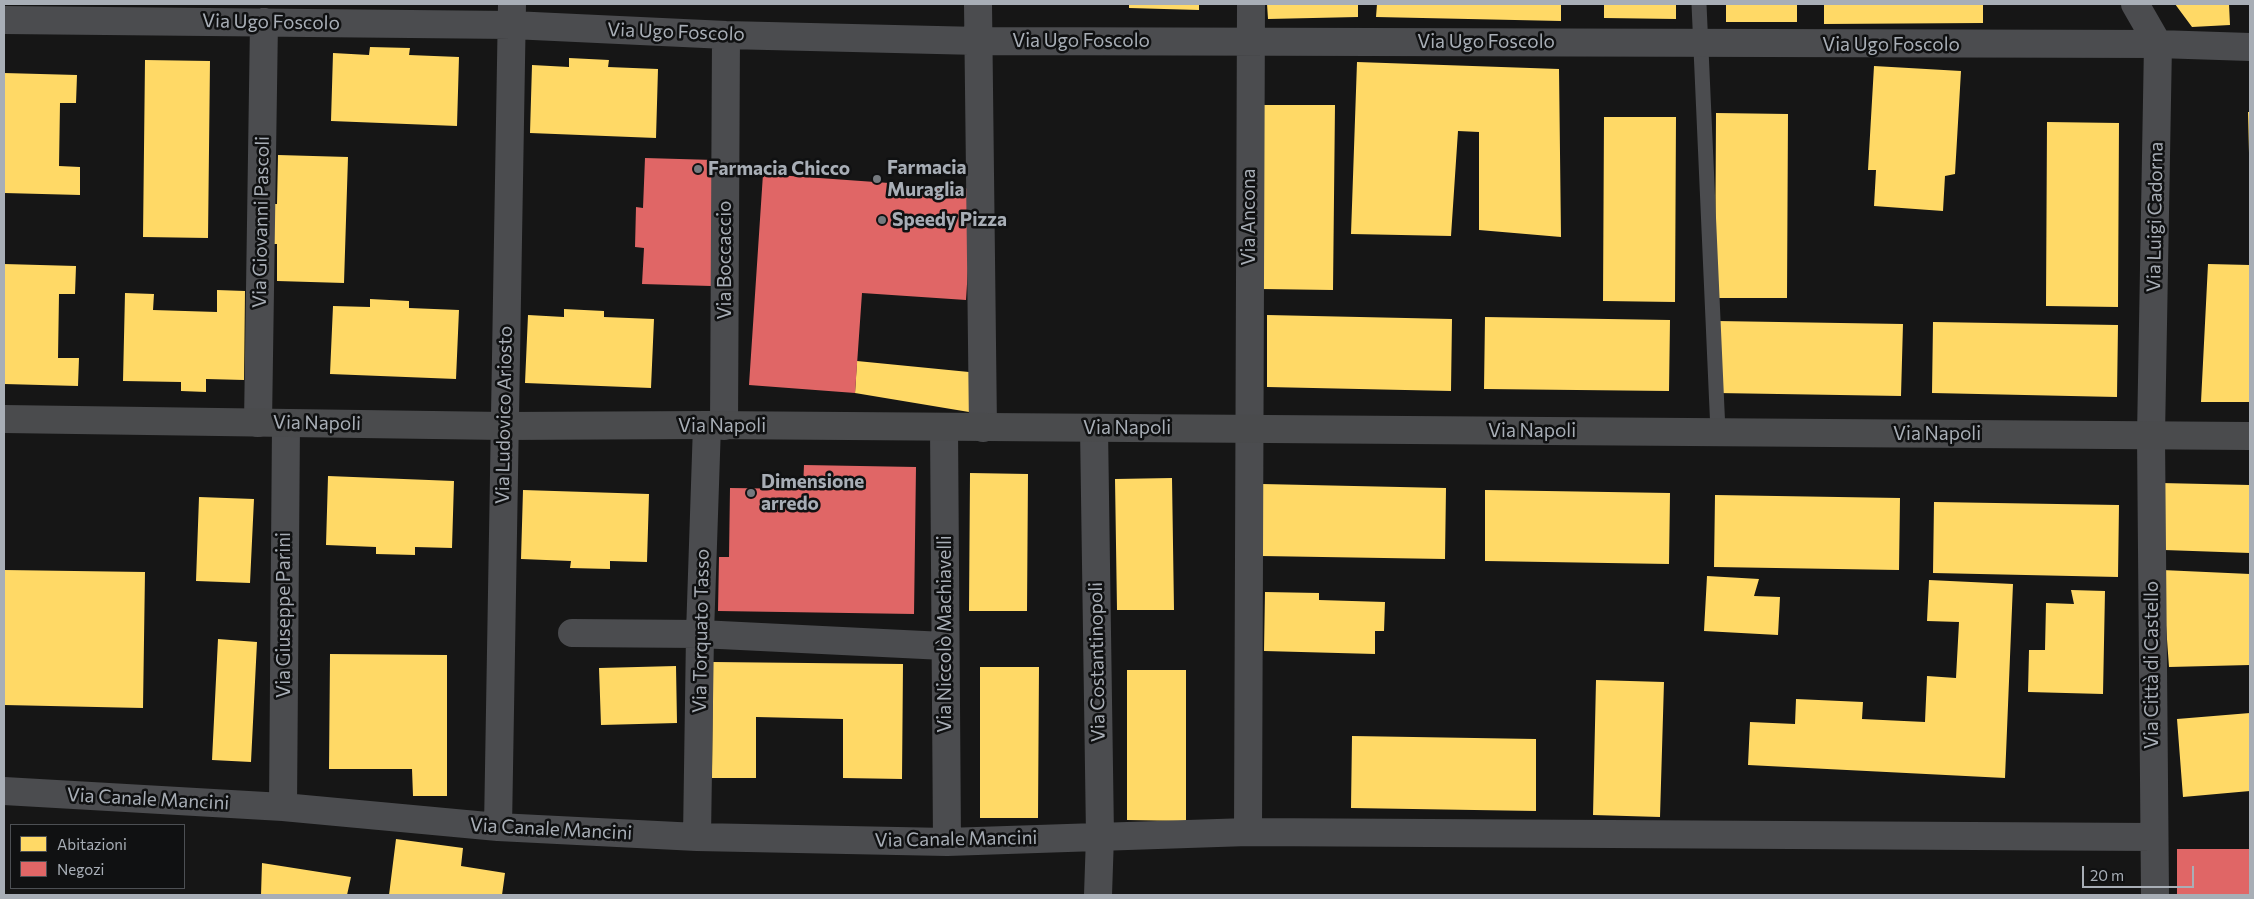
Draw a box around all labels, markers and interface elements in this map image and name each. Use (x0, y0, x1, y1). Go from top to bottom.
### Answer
street label: Via Ugo Foscolo (202, 9, 340, 35)
street label: Via Ugo Foscolo (607, 18, 745, 46)
street label: Via Ugo Foscolo (1012, 30, 1150, 52)
street label: Via Ugo Foscolo (1417, 31, 1555, 53)
street label: Via Ugo Foscolo (1822, 34, 1960, 56)
street label: Via Giovanni Pascoli (248, 136, 274, 308)
street label: Via Luigi Cadorna (2142, 142, 2168, 292)
place label: Farmacia Muraglia (887, 157, 967, 201)
place label: Farmacia Chicco (708, 158, 850, 180)
marker: Farmacia Chicco (692, 163, 704, 175)
street label: Via Ancona (1238, 168, 1260, 266)
marker: Farmacia Muraglia (871, 173, 883, 185)
street label: Via Boccaccio (714, 201, 736, 319)
place label: Speedy Pizza (892, 209, 1007, 231)
marker: Speedy Pizza (876, 214, 888, 226)
street label: Via Ludovico Ariosto (491, 326, 517, 504)
street label: Via Napoli (273, 411, 361, 435)
street label: Via Napoli (678, 415, 766, 437)
street label: Via Napoli (1083, 417, 1171, 439)
street label: Via Napoli (1488, 420, 1576, 442)
street label: Via Napoli (1893, 423, 1981, 445)
place label: Dimensione arredo (761, 471, 864, 515)
marker: Dimensione arredo (745, 487, 757, 499)
street label: Via Giuseppe Parini (273, 532, 295, 698)
street label: Via Niccolò Machiavelli (934, 535, 956, 733)
street label: Via Torquato Tasso (688, 549, 714, 713)
street label: Via Città di Castello (2141, 581, 2163, 749)
street label: Via Costantinopoli (1084, 582, 1110, 742)
street label: Via Canale Mancini (66, 783, 230, 815)
street label: Via Canale Mancini (469, 813, 633, 845)
legend (10, 824, 185, 889)
street label: Via Canale Mancini (874, 826, 1038, 852)
text: Abitazioni (57, 835, 127, 853)
scale bar (2084, 856, 2196, 888)
text: Negozi (57, 860, 104, 878)
text: 20 m (2090, 866, 2124, 884)

